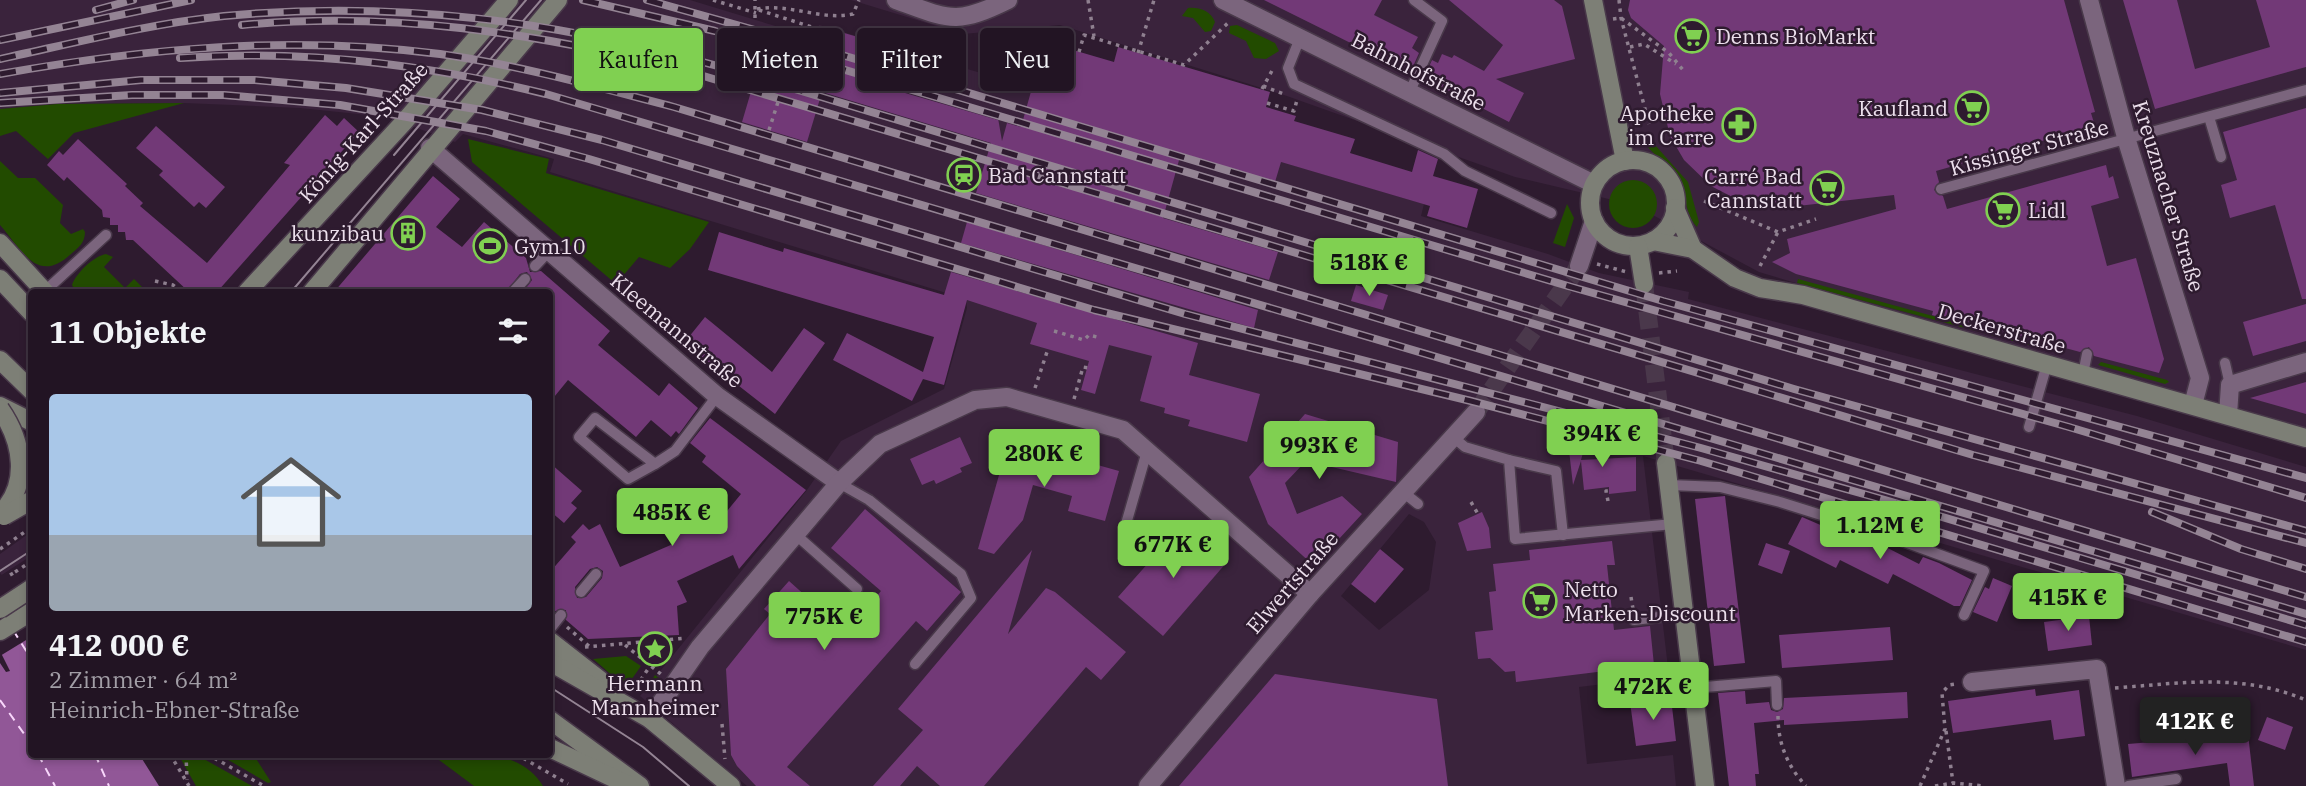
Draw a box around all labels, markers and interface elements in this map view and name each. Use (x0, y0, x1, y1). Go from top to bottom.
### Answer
supermarket icon: Denns BioMarkt (1673, 17, 1711, 55)
place label: Denns BioMarkt (1716, 22, 1875, 50)
street label: Bahnhofstraße (1347, 25, 1491, 117)
chip: Kaufen (574, 28, 703, 91)
chip: Mieten (717, 28, 843, 91)
chip: Filter (857, 28, 966, 91)
chip: Neu (980, 28, 1074, 91)
street label: König-Karl-Straße (292, 56, 434, 208)
supermarket icon: Kaufland (1953, 89, 1991, 127)
place label: Kaufland (1858, 94, 1948, 122)
street label: Kreuznacher Straße (2127, 97, 2211, 295)
place label: Apotheke im Carre (1620, 99, 1714, 151)
pharmacy icon: Apotheke im Carre (1720, 106, 1758, 144)
street label: Kissinger Straße (1946, 112, 2112, 182)
station icon: Bad Cannstatt (945, 156, 983, 194)
place label: Bad Cannstatt (988, 161, 1126, 189)
place label: Carré Bad Cannstatt (1704, 162, 1802, 214)
supermarket icon: Carré Bad Cannstatt (1808, 169, 1846, 207)
supermarket icon: Lidl (1984, 191, 2022, 229)
place label: Lidl (2028, 196, 2066, 224)
building icon: kunzibau (389, 214, 427, 252)
place label: kunzibau (291, 219, 384, 247)
sports icon: Gym10 (471, 227, 509, 265)
place label: Gym10 (514, 232, 586, 260)
pin: 518K € (1312, 238, 1426, 298)
text: 518K € (1330, 246, 1408, 276)
street label: Kleemannstraße (605, 266, 749, 394)
street label: Deckerstraße (1934, 296, 2070, 360)
text: 11 Objekte (49, 312, 207, 351)
icon: filters (494, 312, 532, 350)
pin: 394K € (1545, 410, 1659, 469)
text: 394K € (1563, 417, 1641, 447)
pin: 993K € (1262, 421, 1376, 481)
text: 993K € (1280, 429, 1358, 459)
pin: 280K € (987, 430, 1101, 489)
text: 280K € (1005, 437, 1083, 467)
icon: home (228, 439, 354, 565)
pin: 485K € (615, 489, 729, 548)
text: 485K € (633, 496, 711, 526)
pin: 1.12M € (1815, 502, 1945, 561)
text: 1.12M € (1836, 509, 1924, 539)
pin: 677K € (1116, 520, 1230, 580)
street label: Elwertstraße (1240, 525, 1344, 639)
text: 677K € (1134, 528, 1212, 558)
pin: 415K € (2011, 574, 2125, 633)
place label: Netto Marken-Discount (1564, 575, 1736, 627)
text: 415K € (2029, 581, 2107, 611)
supermarket icon: Netto Marken-Discount (1521, 582, 1559, 620)
pin: 775K € (767, 592, 881, 652)
text: 775K € (785, 600, 863, 630)
text: 412 000 € (49, 625, 190, 664)
place icon: Hermann Mannheimer (636, 630, 674, 668)
pin: 472K € (1596, 662, 1710, 722)
text: 2 Zimmer · 64 m² (49, 664, 237, 694)
place label: Hermann Mannheimer (591, 669, 720, 721)
text: 472K € (1614, 670, 1692, 700)
text: Heinrich-Ebner-Straße (49, 694, 300, 724)
pin: 412K € (2138, 698, 2252, 757)
text: 412K € (2156, 705, 2234, 735)

